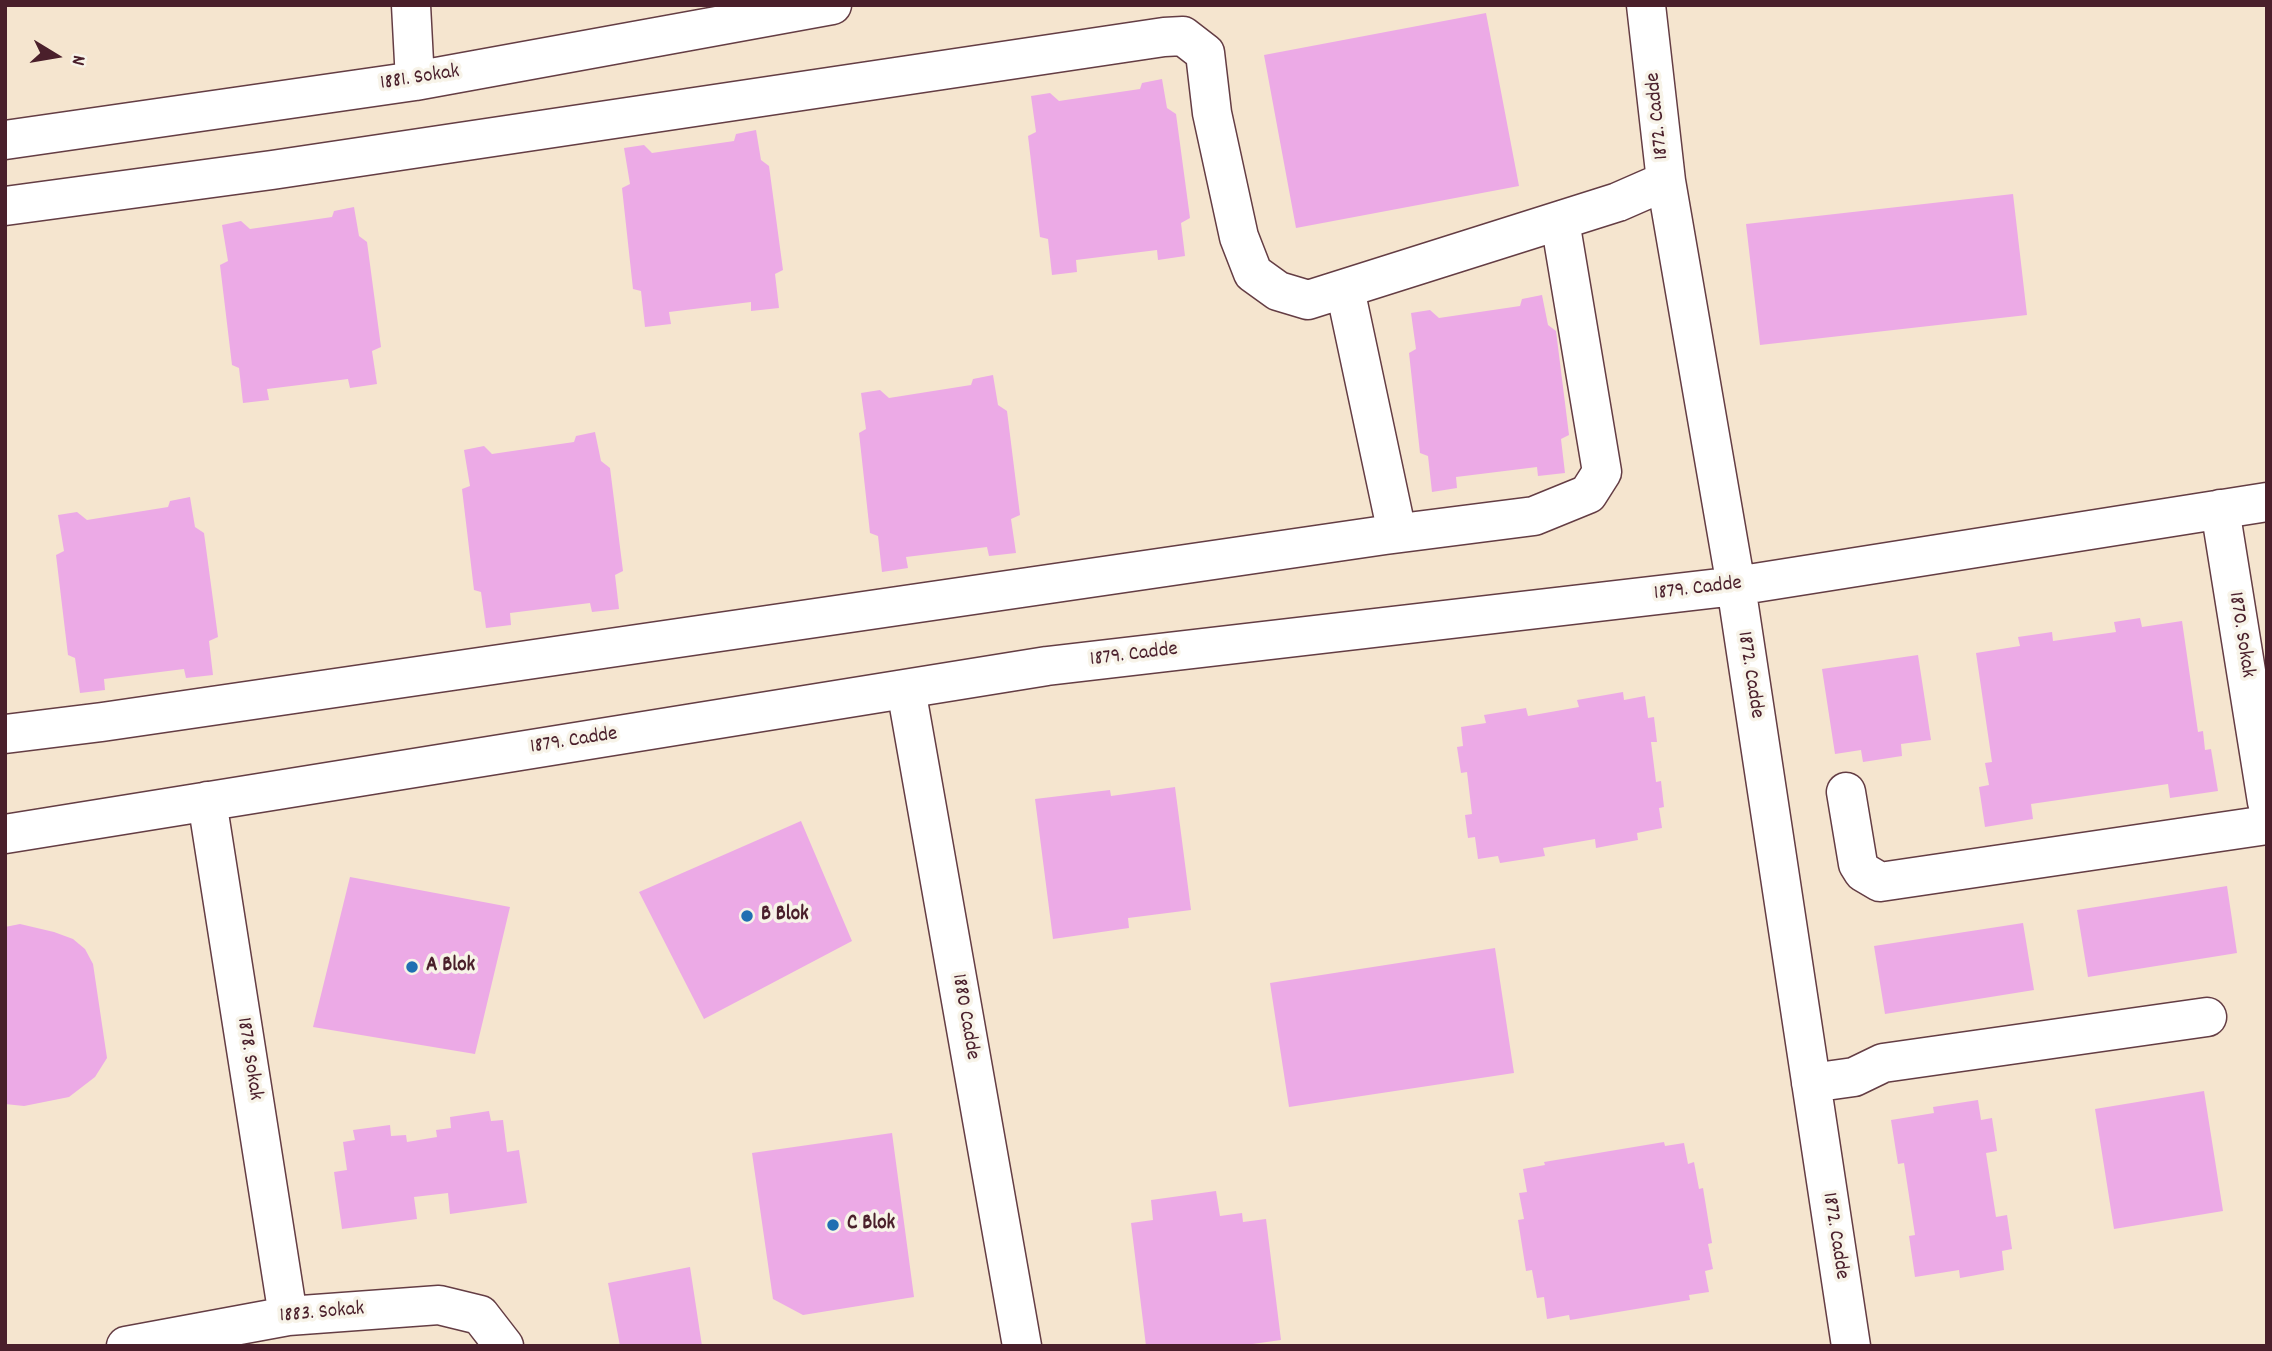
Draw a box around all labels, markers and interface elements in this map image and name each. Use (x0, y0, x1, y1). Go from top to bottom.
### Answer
north arrow (21, 21, 91, 91)
text: N (63, 53, 91, 67)
street label: 1881. Sokak (379, 60, 461, 98)
street label: 1872. Cadde (1642, 71, 1676, 161)
street label: 1879. Cadde (1653, 572, 1743, 608)
street label: 1870. Sokak (2221, 590, 2259, 680)
street label: 1872. Cadde (1730, 630, 1768, 720)
street label: 1879. Cadde (1089, 638, 1179, 674)
street label: 1879. Cadde (529, 723, 619, 761)
place label: B Blok (761, 903, 809, 929)
marker: B Blok (739, 908, 755, 924)
place label: A Blok (426, 954, 475, 980)
marker: A Blok (404, 959, 420, 975)
street label: 1880 Cadde (944, 972, 984, 1062)
street label: 1878. Sokak (229, 1016, 267, 1102)
street label: 1872. Cadde (1815, 1191, 1853, 1281)
place label: C Blok (847, 1212, 895, 1238)
marker: C Blok (825, 1217, 841, 1233)
street label: 1883. Sokak (279, 1298, 365, 1330)

